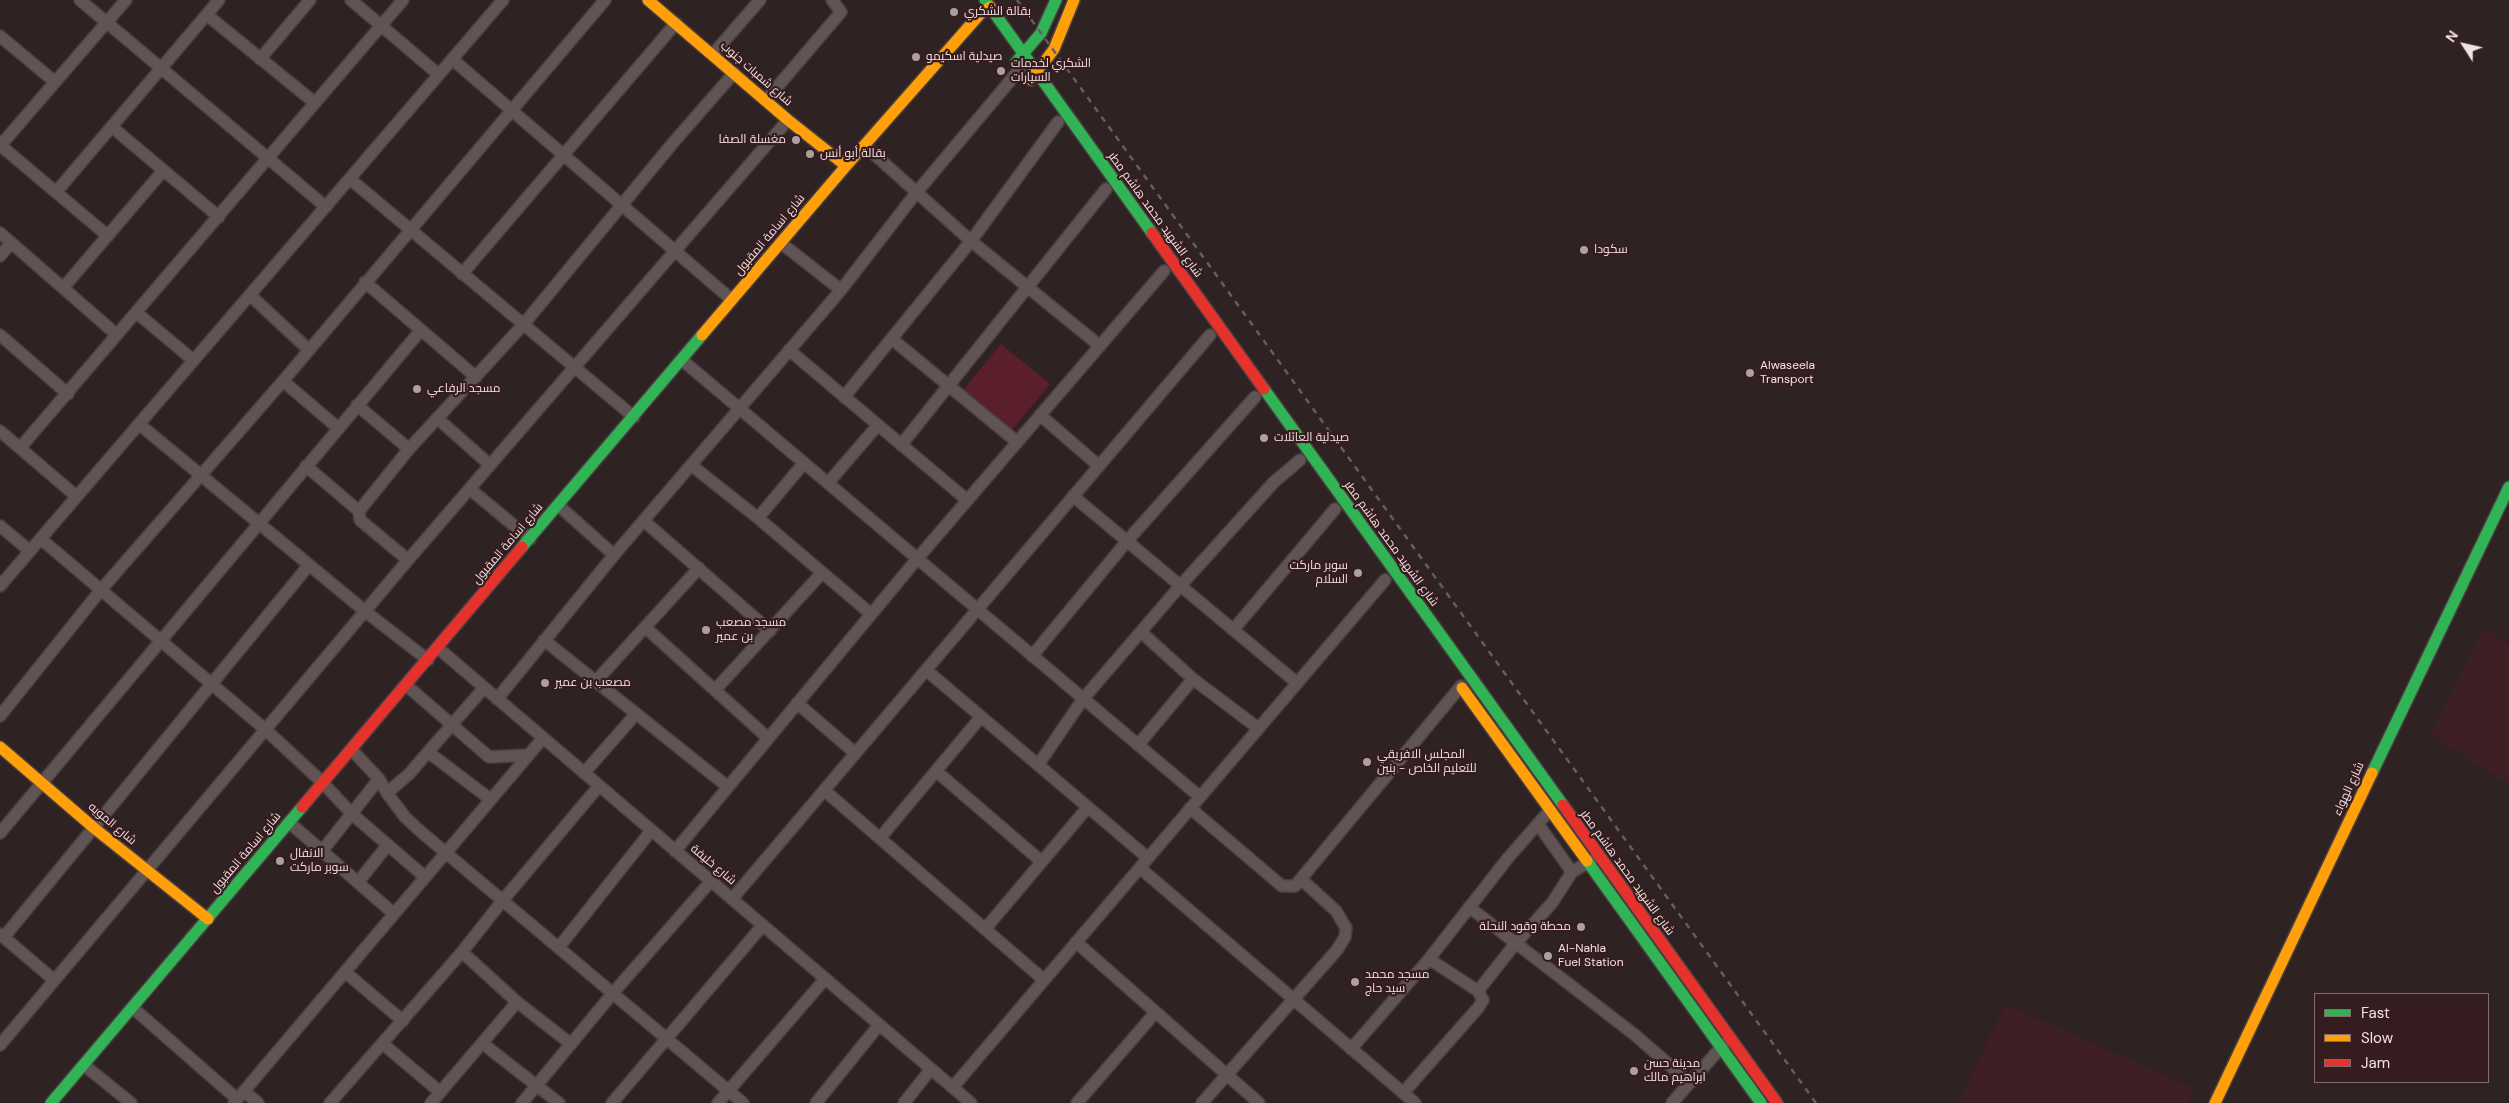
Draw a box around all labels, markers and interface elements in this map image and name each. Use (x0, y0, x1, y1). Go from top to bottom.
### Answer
place label: بقالة الشكري (964, 5, 1031, 19)
marker: بقالة الشكري (948, 6, 960, 18)
north arrow (2439, 20, 2489, 70)
text: N (2441, 27, 2462, 46)
street label: شارع شمبات جنوب (717, 39, 795, 109)
place label: صيدلية اسكيمو (926, 50, 1002, 64)
marker: صيدلية اسكيمو (910, 51, 922, 63)
place label: الشكري لخدمات السيارات (1011, 57, 1091, 85)
marker: الشكري لخدمات السيارات (995, 65, 1007, 77)
place label: مغسلة الصفا (719, 133, 786, 147)
marker: مغسلة الصفا (790, 134, 802, 146)
place label: بقالة أبو أنس (820, 147, 886, 161)
marker: بقالة أبو أنس (804, 148, 816, 160)
street label: شارع الشهيد محمد هاشم مطر (1105, 150, 1205, 280)
street label: شارع اسامة المقبول (732, 191, 808, 279)
place label: سكودا (1594, 243, 1628, 257)
marker: سكودا (1578, 244, 1590, 256)
place label: Alwaseela Transport (1760, 359, 1815, 387)
marker: Alwaseela Transport (1744, 367, 1756, 379)
place label: مسجد الرفاعي (427, 382, 501, 396)
marker: مسجد الرفاعي (411, 383, 423, 395)
place label: صيدلية العائلات (1274, 431, 1349, 445)
marker: صيدلية العائلات (1258, 432, 1270, 444)
street label: شارع الشهيد محمد هاشم مطر (1341, 479, 1441, 609)
street label: شارع اسامة المقبول (470, 500, 546, 588)
place label: سوبر ماركت السلام (1289, 559, 1348, 587)
marker: سوبر ماركت السلام (1352, 567, 1364, 579)
place label: مسجد مصعب بن عمير (716, 616, 786, 644)
marker: مسجد مصعب بن عمير (700, 624, 712, 636)
place label: مصعب بن عمير (555, 676, 631, 690)
marker: مصعب بن عمير (539, 677, 551, 689)
place label: المجلس الافريقي للتعليم الخاص - بنين (1377, 748, 1477, 776)
marker: المجلس الافريقي للتعليم الخاص - بنين (1361, 756, 1373, 768)
street label: شارع الهواء (2330, 760, 2368, 818)
street label: شارع المويه (85, 800, 139, 848)
street label: شارع الشهيد محمد هاشم مطر (1577, 808, 1677, 938)
street label: شارع اسامة المقبول (208, 809, 284, 897)
street label: شارع خليفة (687, 842, 739, 888)
place label: الانفال سوبر ماركت (290, 847, 349, 875)
marker: الانفال سوبر ماركت (274, 855, 286, 867)
place label: محطة وقود النحلة (1479, 920, 1571, 934)
marker: محطة وقود النحلة (1575, 921, 1587, 933)
place label: Al-Nahla Fuel Station (1558, 942, 1624, 970)
marker: Al-Nahla Fuel Station (1542, 950, 1554, 962)
place label: مسجد محمد سيد حاج (1365, 968, 1429, 996)
marker: مسجد محمد سيد حاج (1349, 976, 1361, 988)
legend (2314, 993, 2489, 1083)
text: Fast (2361, 1003, 2390, 1023)
text: Slow (2361, 1028, 2393, 1048)
text: Jam (2361, 1053, 2390, 1073)
place label: مدينة حسن ابراهيم مالك (1644, 1057, 1706, 1085)
marker: مدينة حسن ابراهيم مالك (1628, 1065, 1640, 1077)

